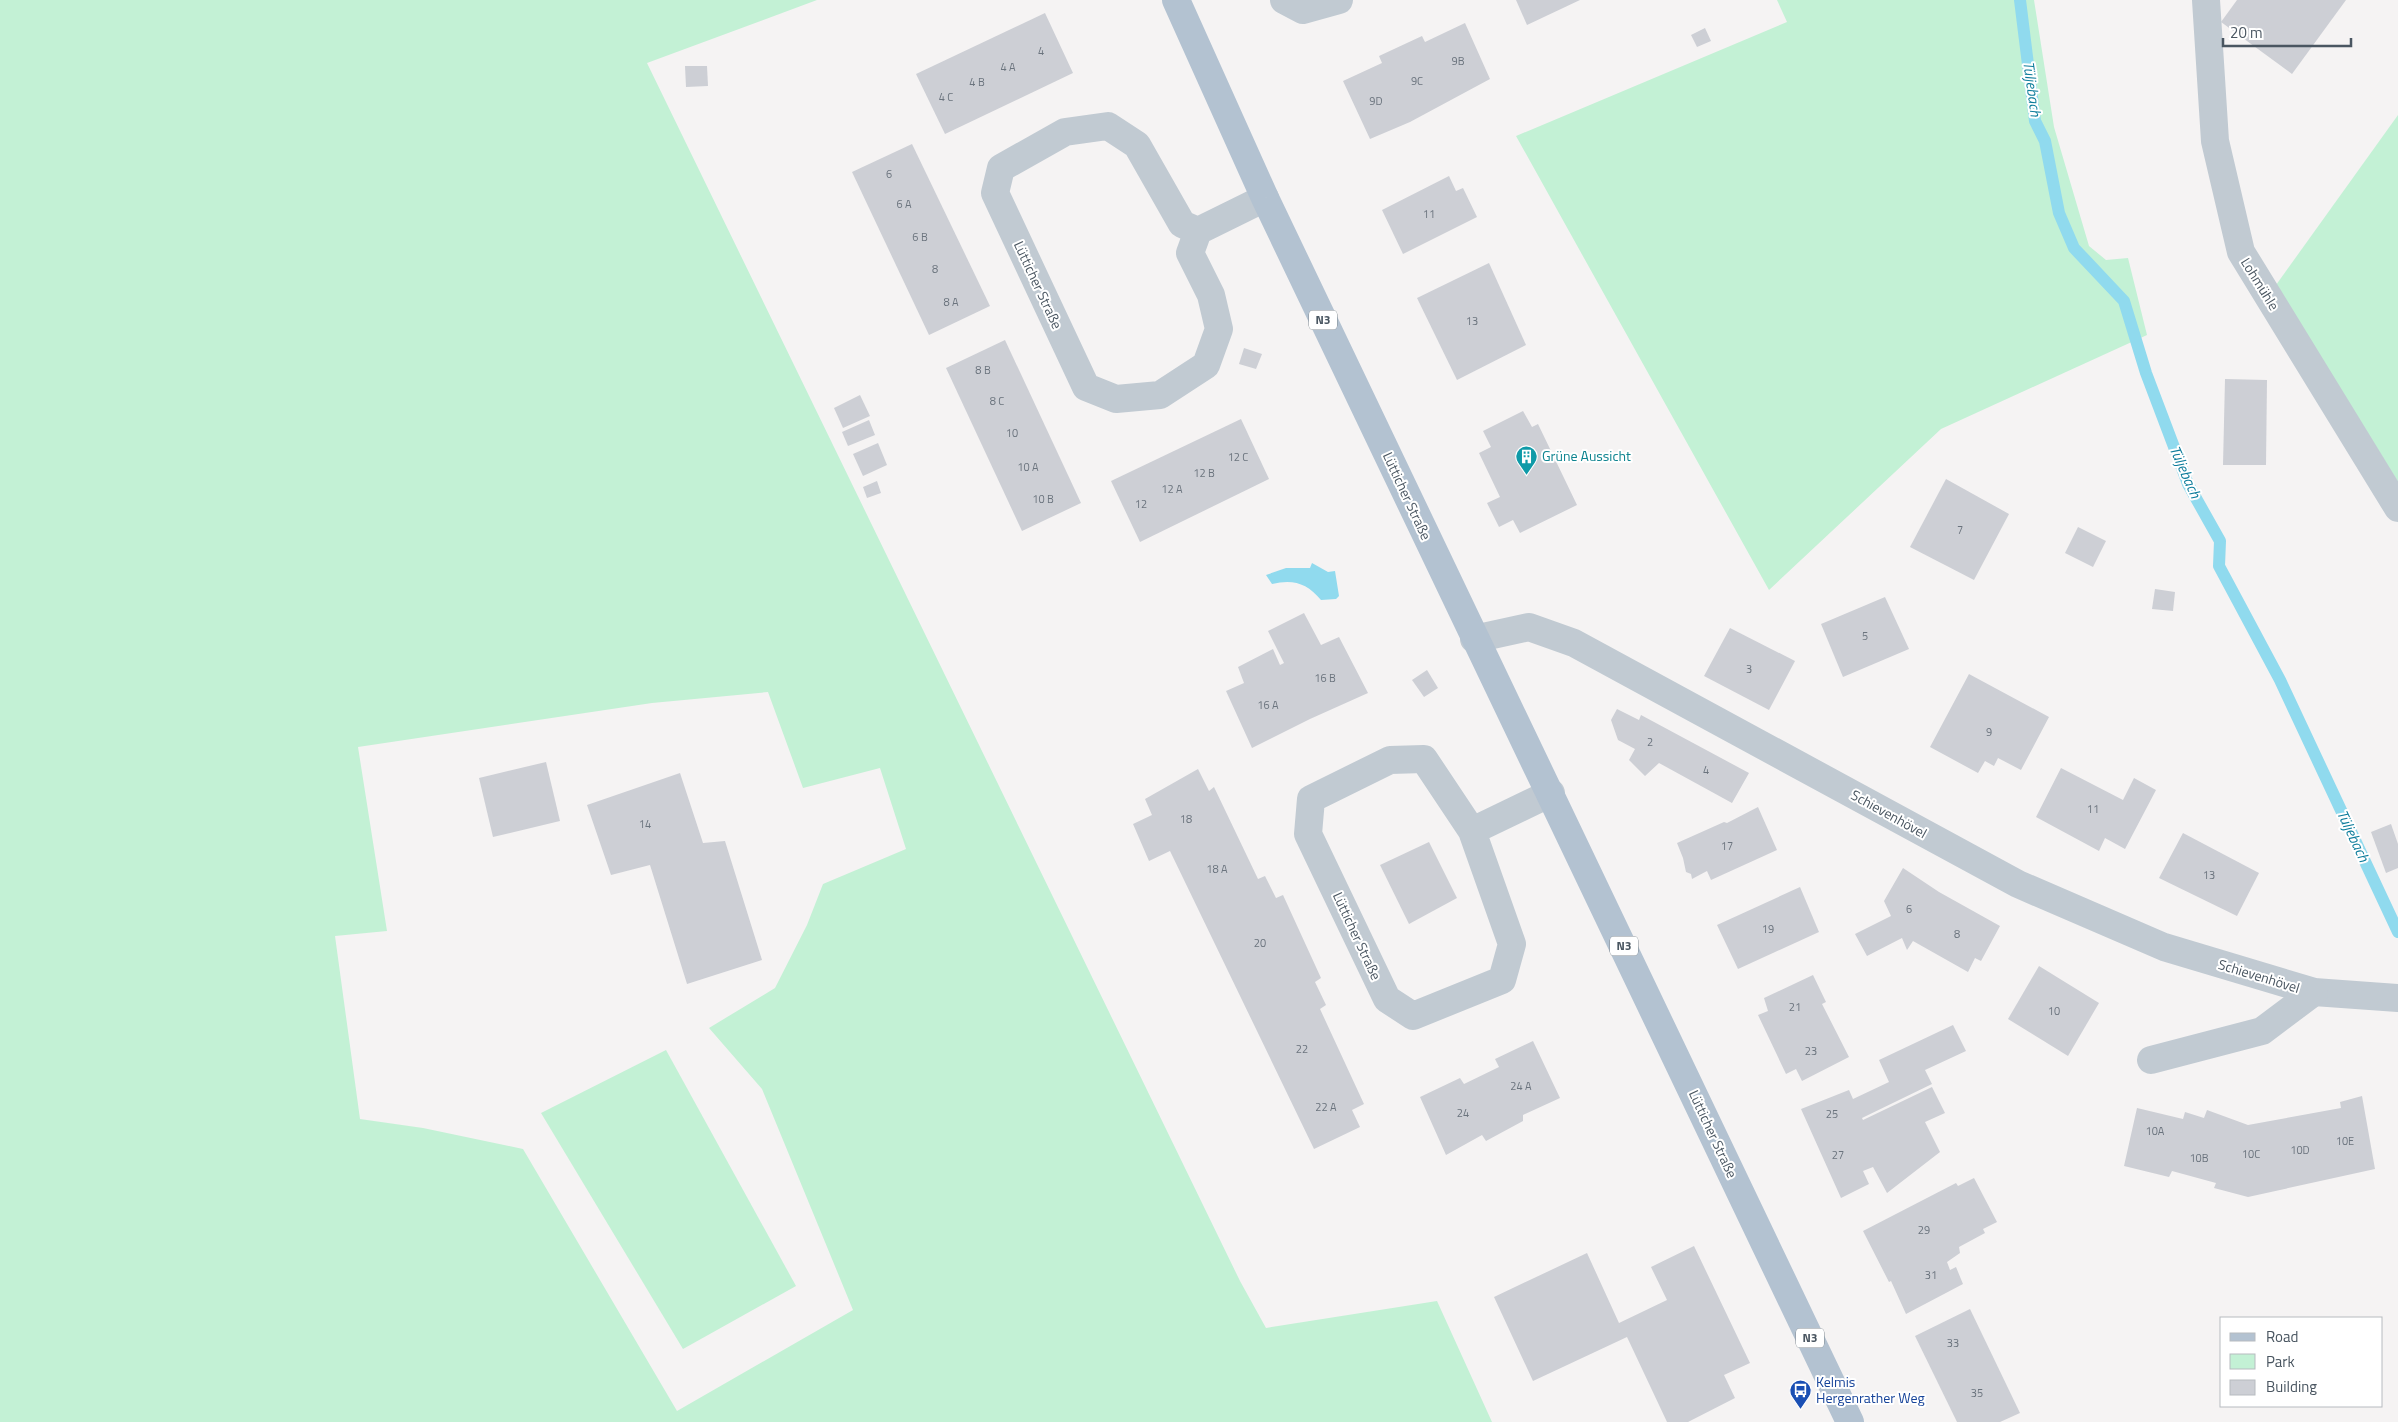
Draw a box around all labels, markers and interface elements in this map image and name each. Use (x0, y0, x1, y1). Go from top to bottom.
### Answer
scale bar (2223, 15, 2350, 47)
text: 20 m (2230, 21, 2263, 44)
house number: 4 (1038, 43, 1044, 59)
house number: 9B (1452, 53, 1465, 69)
house number: 4 A (1000, 59, 1016, 75)
water label: Tüljebach (2017, 60, 2048, 118)
house number: 9C (1411, 73, 1423, 89)
house number: 4 B (969, 74, 985, 90)
house number: 4 C (939, 89, 953, 105)
house number: 9D (1369, 93, 1383, 109)
house number: 6 (886, 166, 892, 182)
house number: 6 A (896, 196, 912, 212)
house number: 11 (1423, 206, 1435, 222)
house number: 6 B (912, 229, 928, 245)
street label: Lütticher Straße (1009, 237, 1068, 332)
street label: Lohmühle (2236, 253, 2285, 314)
house number: 8 (932, 261, 938, 277)
house number: 8 A (943, 294, 959, 310)
road number: N3 (1309, 310, 1337, 330)
house number: 13 (1466, 313, 1478, 329)
house number: 8 B (975, 362, 991, 378)
house number: 8 C (990, 393, 1004, 409)
house number: 10 (1006, 425, 1018, 441)
water label: Tüljebach (2164, 442, 2207, 502)
building icon: Grüne Aussicht (1514, 444, 1538, 475)
place label: Grüne Aussicht (1542, 445, 1631, 466)
street label: Lütticher Straße (1378, 448, 1437, 543)
house number: 12 C (1228, 449, 1248, 465)
house number: 10 A (1017, 459, 1039, 475)
house number: 12 B (1193, 465, 1215, 481)
house number: 12 A (1161, 481, 1183, 497)
house number: 10 B (1032, 491, 1054, 507)
house number: 12 (1135, 496, 1147, 512)
house number: 7 (1957, 522, 1963, 538)
house number: 5 (1862, 628, 1868, 644)
house number: 3 (1746, 661, 1752, 677)
house number: 16 B (1314, 670, 1336, 686)
house number: 16 A (1257, 697, 1279, 713)
house number: 9 (1986, 724, 1992, 740)
house number: 2 (1647, 734, 1653, 750)
house number: 4 (1703, 762, 1709, 778)
street label: Schievenhövel (1847, 784, 1931, 843)
house number: 11 (2087, 801, 2099, 817)
water label: Tüljebach (2331, 806, 2376, 866)
house number: 18 (1180, 811, 1192, 827)
house number: 14 (639, 816, 651, 832)
house number: 17 (1721, 838, 1733, 854)
house number: 18 A (1206, 861, 1228, 877)
house number: 13 (2203, 867, 2215, 883)
street label: Lütticher Straße (1328, 888, 1387, 983)
house number: 6 (1906, 901, 1912, 917)
house number: 19 (1762, 921, 1774, 937)
house number: 8 (1954, 926, 1960, 942)
house number: 20 (1254, 935, 1266, 951)
road number: N3 (1610, 936, 1638, 956)
street label: Schievenhövel (2216, 953, 2302, 998)
house number: 21 (1789, 999, 1801, 1015)
house number: 10 (2048, 1003, 2060, 1019)
house number: 22 (1296, 1041, 1308, 1057)
house number: 23 (1805, 1043, 1817, 1059)
house number: 24 A (1510, 1078, 1532, 1094)
street label: Lütticher Straße (1684, 1086, 1743, 1181)
house number: 22 A (1315, 1099, 1337, 1115)
house number: 24 (1457, 1105, 1469, 1121)
house number: 25 (1826, 1106, 1838, 1122)
house number: 10A (2146, 1123, 2165, 1139)
house number: 10E (2336, 1133, 2354, 1149)
house number: 10D (2290, 1142, 2310, 1158)
house number: 10C (2242, 1146, 2260, 1162)
house number: 27 (1832, 1147, 1844, 1163)
house number: 10B (2189, 1150, 2209, 1166)
house number: 29 (1918, 1222, 1930, 1238)
house number: 31 (1925, 1267, 1937, 1283)
legend (2220, 1317, 2383, 1407)
text: Road (2266, 1325, 2298, 1348)
road number: N3 (1796, 1329, 1824, 1348)
house number: 33 (1947, 1335, 1959, 1351)
text: Park (2266, 1350, 2295, 1373)
place label: Kelmis Hergenrather Weg (1816, 1371, 1925, 1408)
text: Building (2266, 1375, 2317, 1398)
bus stop icon: Kelmis Hergenrather Weg (1788, 1378, 1812, 1409)
house number: 35 (1971, 1385, 1983, 1401)

